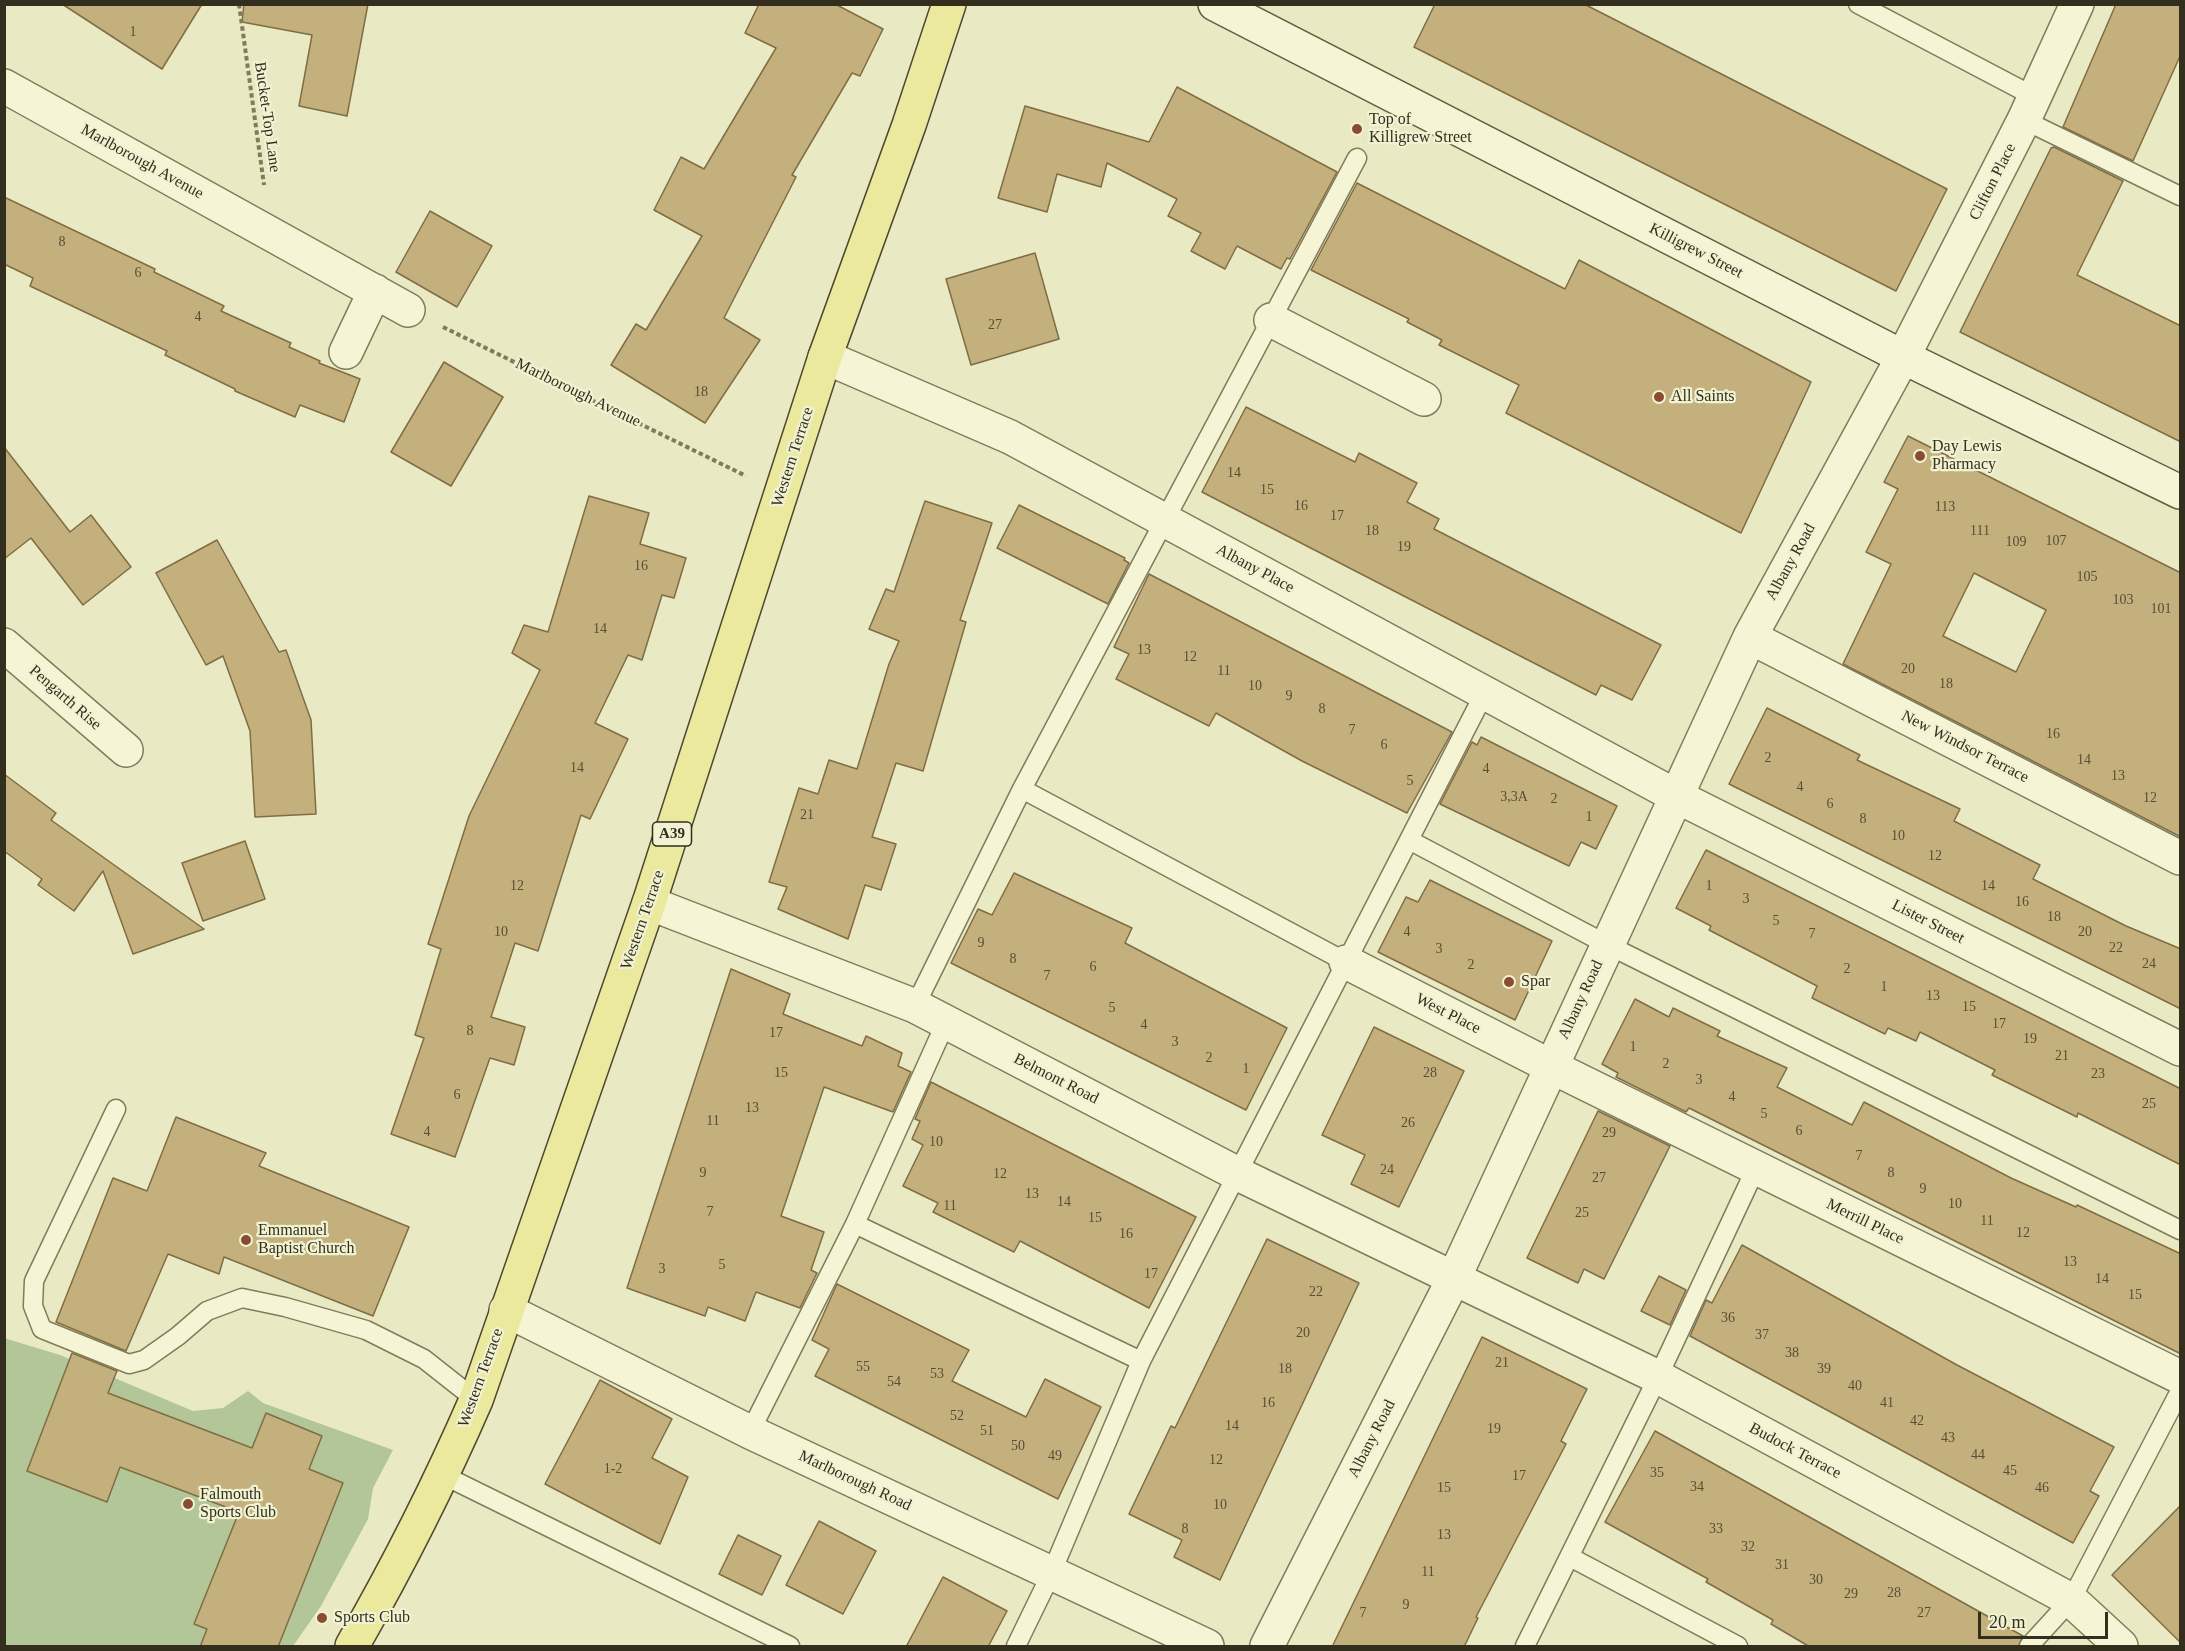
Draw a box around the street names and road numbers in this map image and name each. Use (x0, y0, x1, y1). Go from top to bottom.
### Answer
street label: Bucket-Top Lane (250, 61, 284, 173)
street label: Marlborough Avenue (77, 120, 207, 204)
street label: Clifton Place (1965, 140, 2021, 224)
street label: Killigrew Street (1646, 219, 1746, 283)
street label: Marlborough Avenue (512, 354, 644, 432)
street label: Western Terrace (768, 405, 818, 509)
street label: Albany Road (1762, 520, 1820, 604)
street label: Albany Place (1213, 540, 1297, 598)
street label: Pengarth Rise (25, 661, 105, 735)
street label: New Windsor Terrace (1898, 707, 2032, 787)
road number: A39 (652, 822, 692, 846)
street label: Western Terrace (617, 868, 669, 972)
street label: Lister Street (1889, 896, 1967, 948)
street label: Albany Road (1554, 957, 1608, 1043)
street label: West Place (1412, 990, 1484, 1038)
street label: Belmont Road (1010, 1049, 1102, 1109)
street label: Merrill Place (1823, 1195, 1907, 1249)
street label: Western Terrace (454, 1326, 508, 1430)
street label: Albany Road (1344, 1397, 1400, 1481)
street label: Budock Terrace (1746, 1419, 1844, 1483)
street label: Marlborough Road (796, 1446, 914, 1516)

